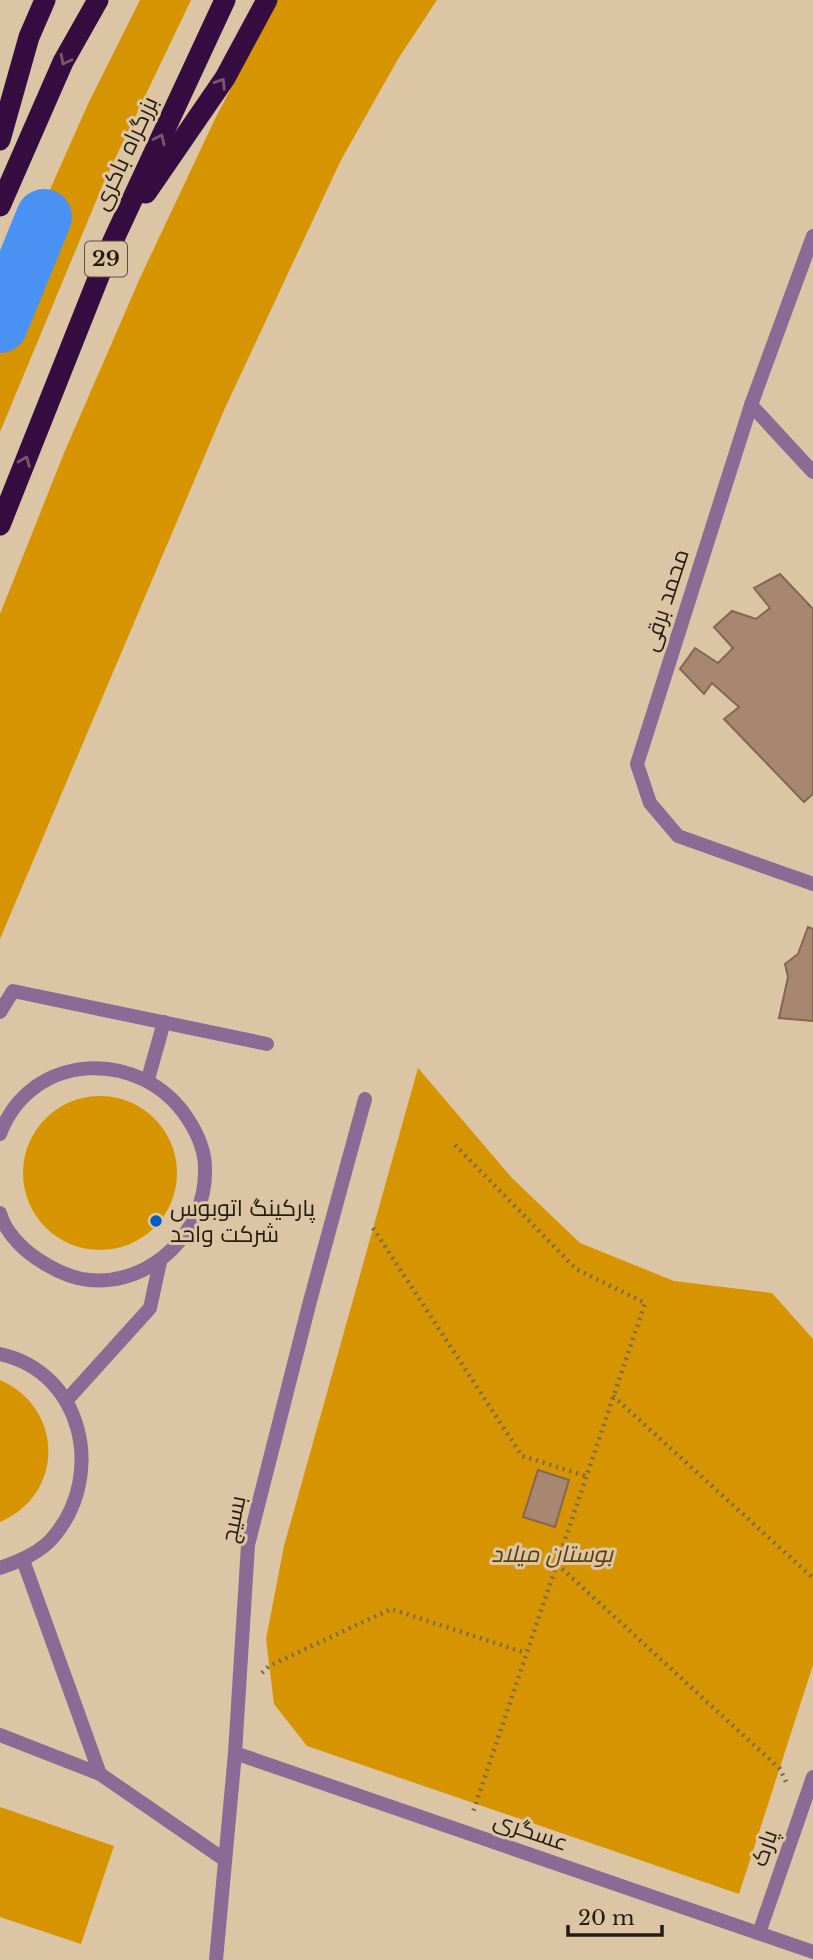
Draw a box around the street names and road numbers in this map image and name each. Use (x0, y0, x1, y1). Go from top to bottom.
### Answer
street label: بزرگراه باکری (86, 92, 164, 214)
road number: 29 (85, 242, 127, 276)
street label: محمد برقی (635, 545, 695, 655)
street label: بسیج (214, 1493, 254, 1545)
street label: عسگری (490, 1805, 572, 1857)
street label: پارک (745, 1826, 784, 1870)

